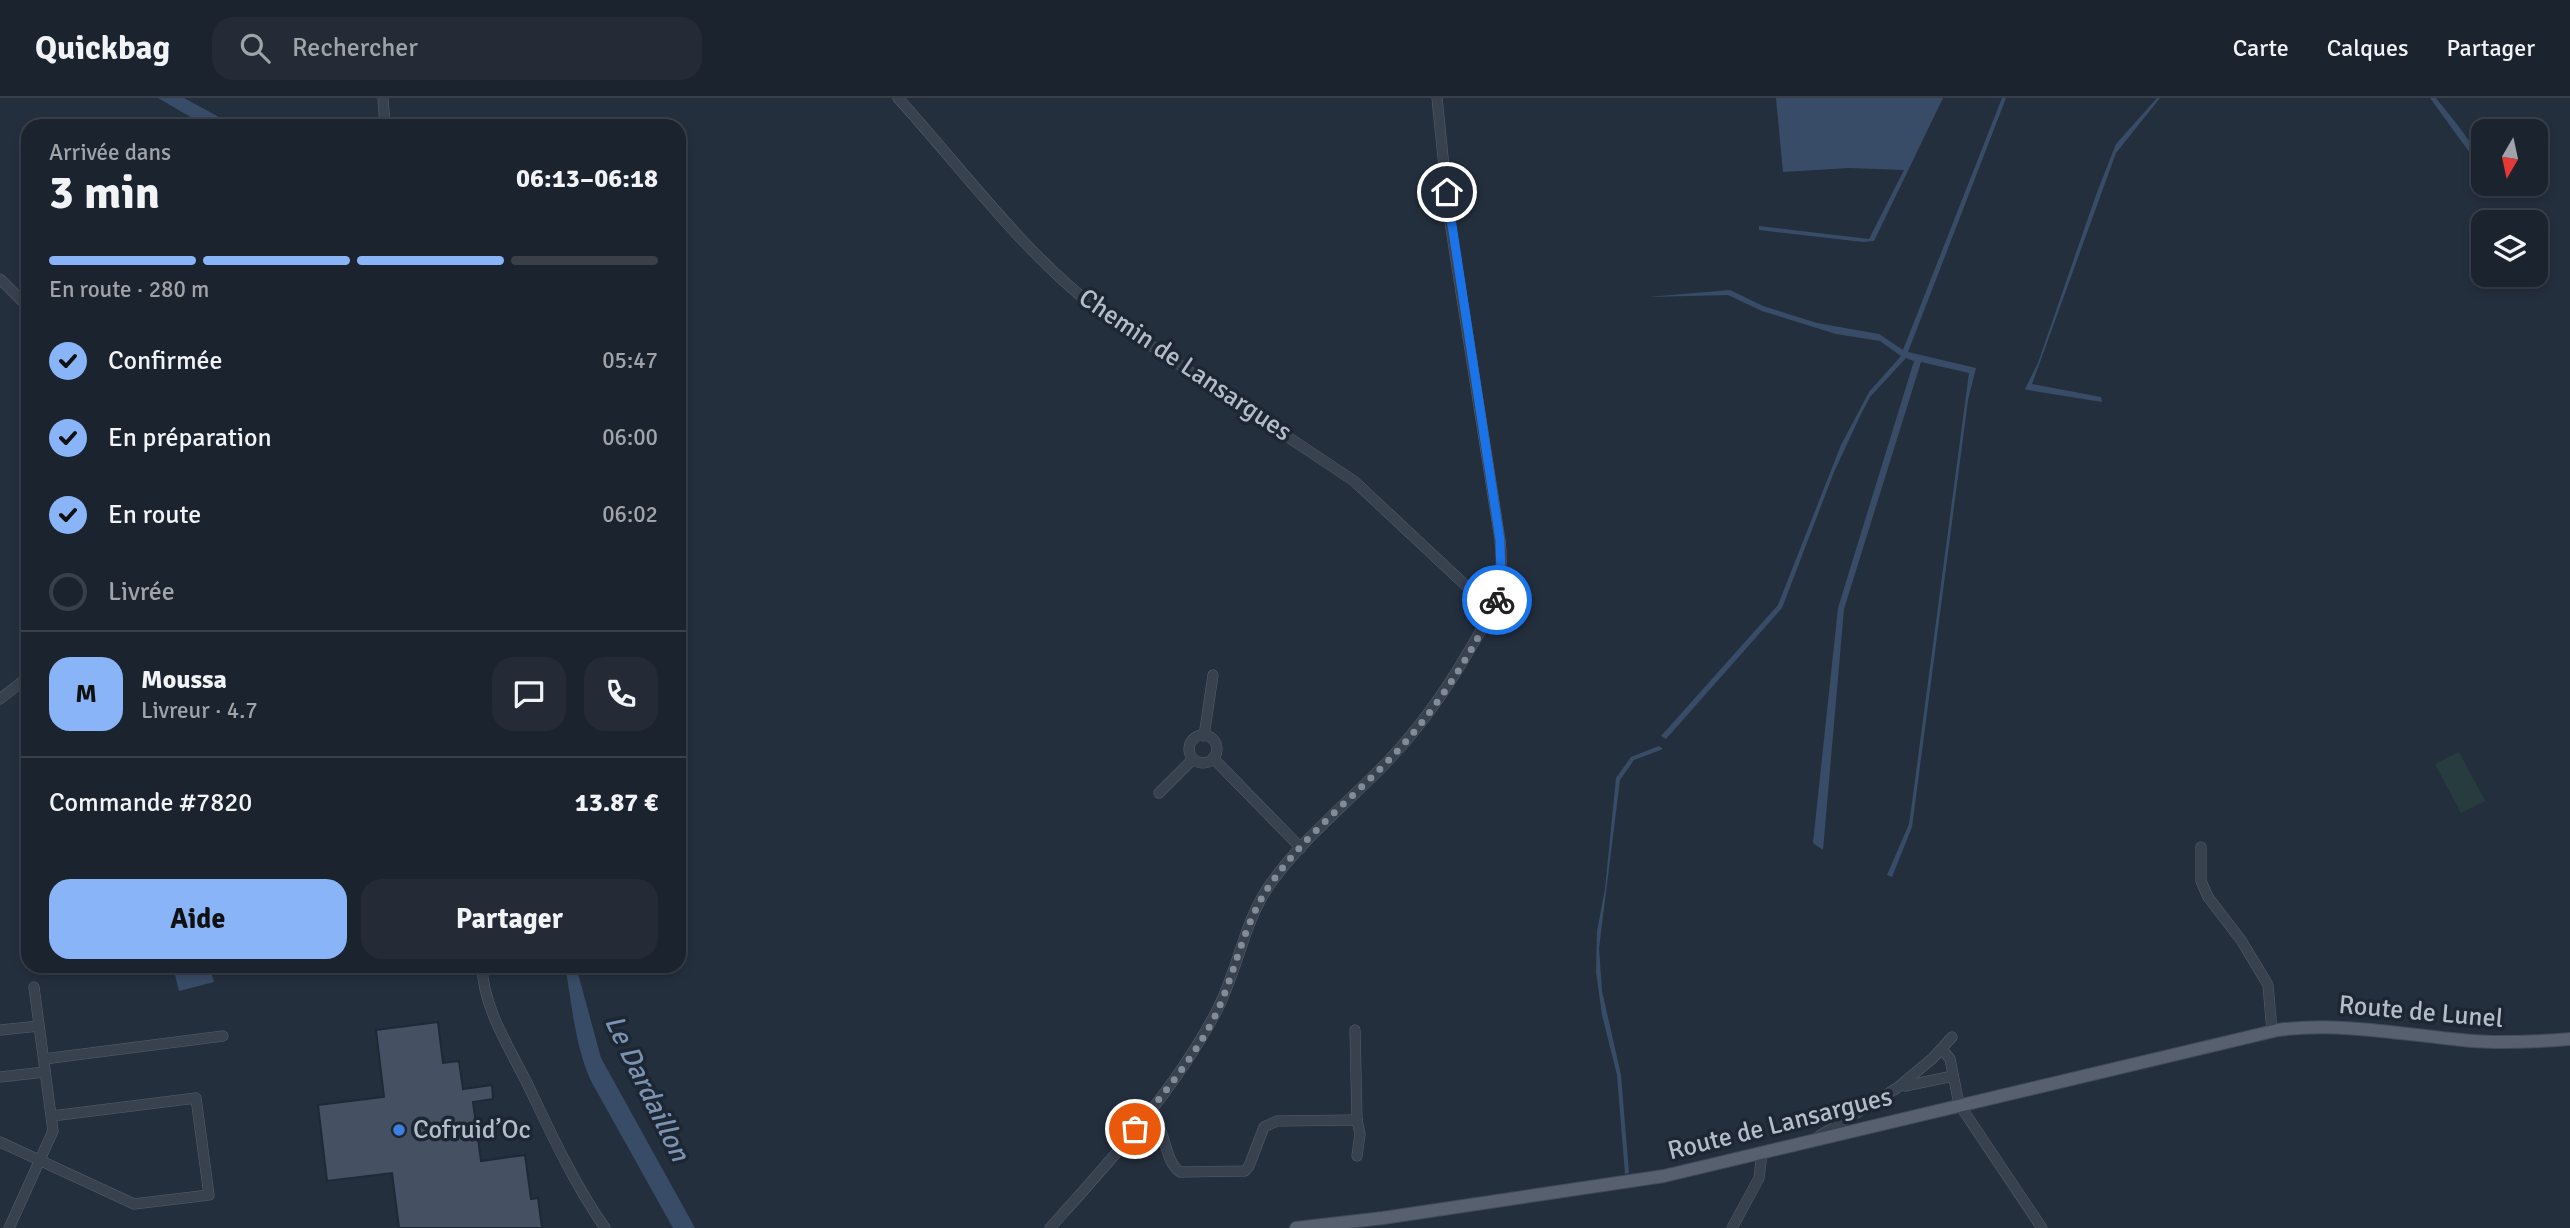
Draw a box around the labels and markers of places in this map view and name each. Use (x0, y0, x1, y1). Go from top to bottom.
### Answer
pin (1417, 162, 1477, 222)
pin (1105, 1099, 1165, 1159)
place label: Cofruid’Oc (413, 1114, 531, 1146)
marker: Cofruid’Oc (391, 1122, 407, 1138)

